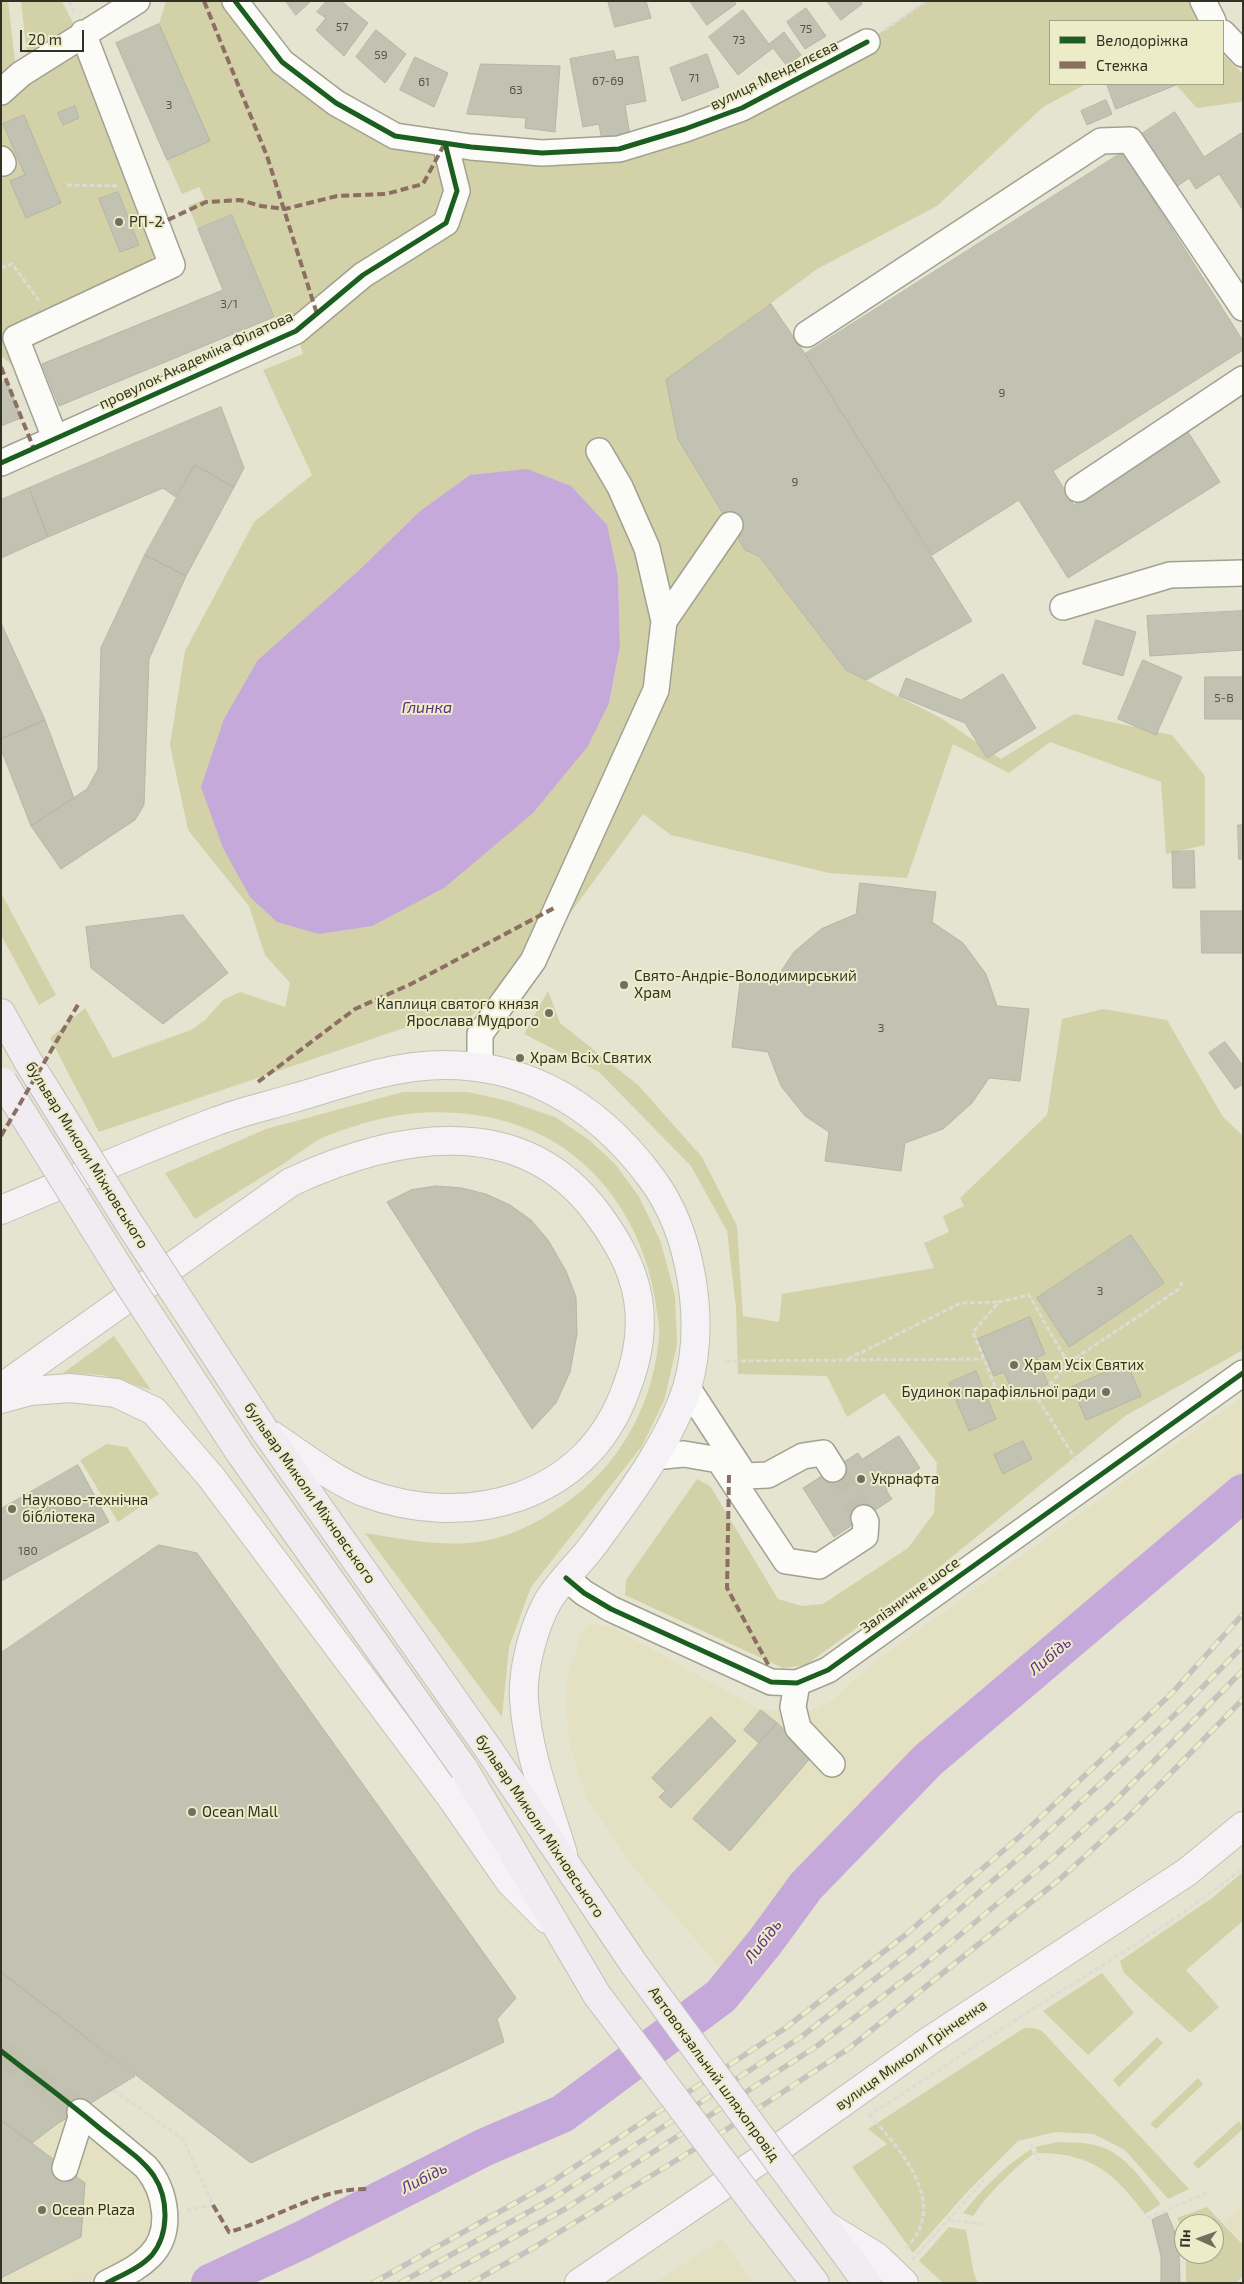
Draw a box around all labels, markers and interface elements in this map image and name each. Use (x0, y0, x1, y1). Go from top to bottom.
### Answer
scale bar (22, 20, 86, 52)
house number: 57 (336, 20, 348, 34)
legend (1049, 20, 1224, 85)
house number: 75 (800, 22, 812, 36)
text: 20 m (28, 30, 62, 48)
text: Велодоріжка (1096, 31, 1188, 49)
house number: 73 (733, 33, 745, 47)
street label: вулиця Менделєєва (707, 36, 841, 114)
house number: 59 (374, 48, 388, 62)
text: Стежка (1096, 56, 1148, 74)
house number: 71 (689, 71, 699, 85)
house number: 67-69 (592, 74, 624, 88)
house number: 61 (418, 75, 430, 89)
house number: 63 (509, 83, 523, 97)
house number: 3 (166, 98, 172, 112)
place label: РП-2 (129, 213, 163, 231)
marker: РП-2 (113, 216, 125, 228)
house number: 3/1 (220, 297, 238, 311)
street label: провулок Академіка Філатова (96, 307, 296, 413)
house number: 9 (999, 386, 1005, 400)
house number: 9 (792, 475, 798, 489)
house number: 5-В (1214, 691, 1234, 705)
water label: Глинка (402, 698, 452, 718)
place label: Свято-Андріє-Володимирський Храм (634, 967, 857, 1002)
marker: Свято-Андріє-Володимирський Храм (618, 979, 630, 991)
place label: Каплиця святого князя Ярослава Мудрого (377, 995, 539, 1030)
marker: Каплиця святого князя Ярослава Мудрого (543, 1007, 555, 1019)
house number: 3 (878, 1021, 884, 1035)
place label: Храм Всіх Святих (530, 1049, 652, 1067)
marker: Храм Всіх Святих (514, 1052, 526, 1064)
street label: бульвар Миколи Міхновського (22, 1058, 152, 1252)
house number: 3 (1097, 1284, 1103, 1298)
place label: Храм Усіх Святих (1024, 1356, 1144, 1374)
marker: Храм Усіх Святих (1008, 1359, 1020, 1371)
place label: Будинок парафіяльної ради (902, 1383, 1096, 1401)
marker: Будинок парафіяльної ради (1100, 1386, 1112, 1398)
street label: бульвар Миколи Міхновського (240, 1399, 380, 1587)
place label: Укрнафта (871, 1470, 939, 1488)
marker: Укрнафта (855, 1473, 867, 1485)
place label: Науково-технічна бібліотека (22, 1491, 148, 1526)
marker: Науково-технічна бібліотека (6, 1503, 18, 1515)
house number: 180 (18, 1544, 38, 1558)
street label: Залізничне шосе (857, 1553, 963, 1637)
water label: Либідь (1025, 1633, 1075, 1679)
street label: бульвар Миколи Міхновського (472, 1731, 608, 1921)
place label: Ocean Mall (202, 1803, 278, 1821)
marker: Ocean Mall (186, 1806, 198, 1818)
water label: Либідь (740, 1915, 786, 1967)
street label: Автовокзальний шляхопровід (645, 1983, 783, 2165)
street label: вулиця Миколи Грінченка (832, 1996, 990, 2114)
water label: Либідь (397, 2158, 451, 2198)
place label: Ocean Plaza (52, 2201, 135, 2219)
marker: Ocean Plaza (36, 2204, 48, 2216)
north arrow (1174, 2214, 1224, 2264)
text: Пн (1176, 2229, 1193, 2248)

